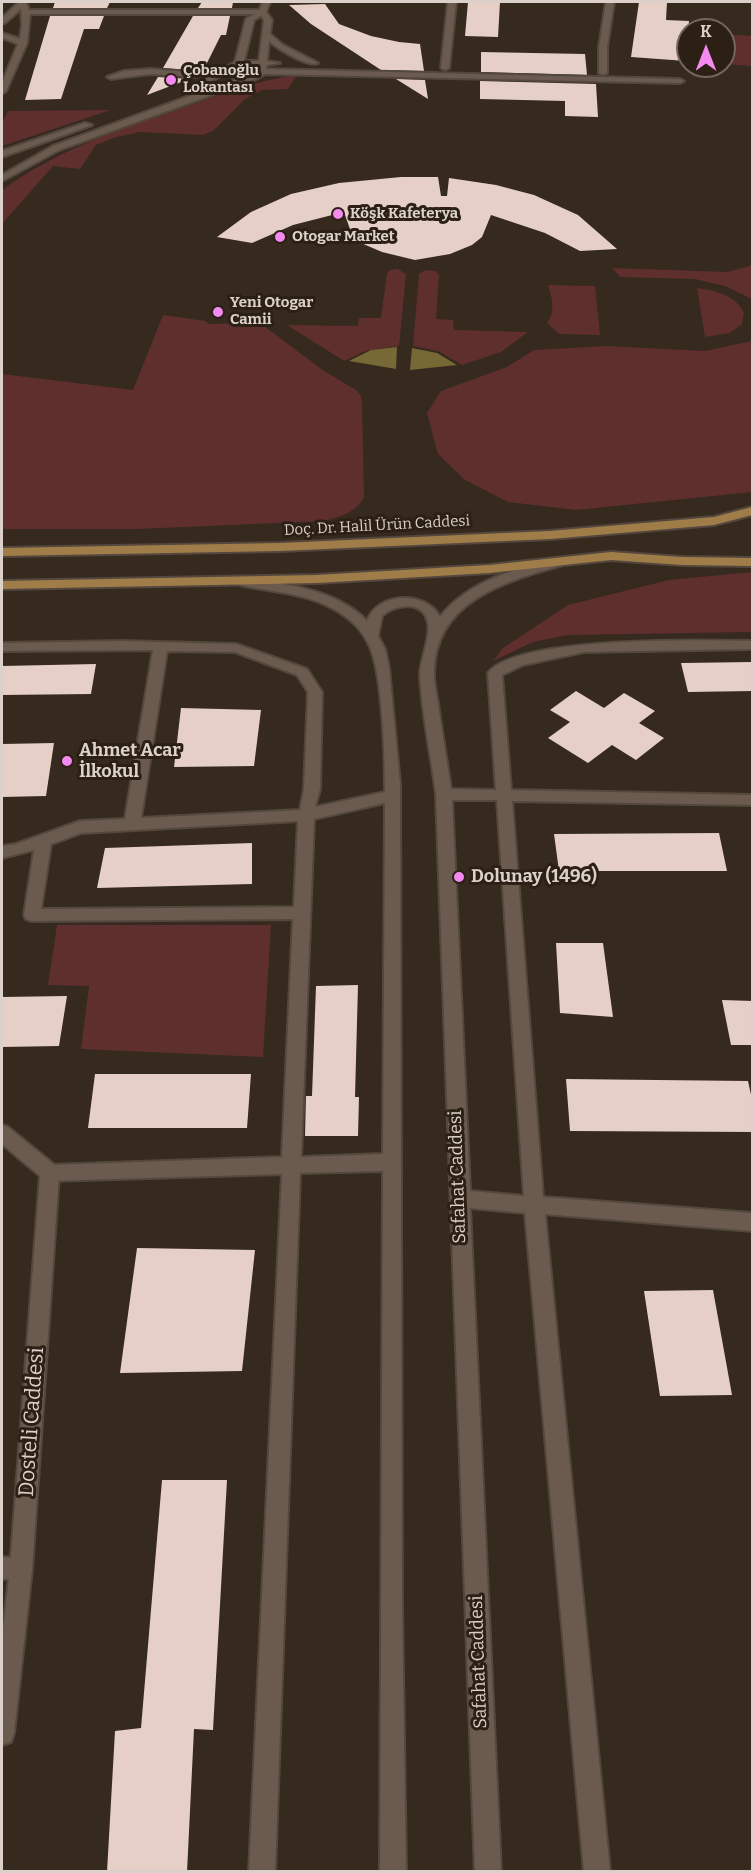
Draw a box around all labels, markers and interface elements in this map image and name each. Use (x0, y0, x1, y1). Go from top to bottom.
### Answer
north arrow (676, 18, 736, 78)
text: K (700, 22, 712, 41)
place label: Çobanoğlu Lokantası (183, 62, 259, 97)
marker: Çobanoğlu Lokantası (164, 73, 178, 87)
place label: Köşk Kafeterya (350, 205, 458, 223)
marker: Köşk Kafeterya (331, 207, 345, 221)
place label: Otogar Market (292, 228, 395, 246)
marker: Otogar Market (273, 230, 287, 244)
place label: Yeni Otogar Camii (230, 294, 313, 329)
marker: Yeni Otogar Camii (211, 305, 225, 319)
street label: Doç. Dr. Halil Ürün Caddesi (284, 512, 470, 540)
place label: Ahmet Acar İlkokul (79, 740, 181, 783)
marker: Ahmet Acar İlkokul (60, 754, 74, 768)
place label: Dolunay (1496) (471, 866, 597, 888)
marker: Dolunay (1496) (452, 870, 466, 884)
street label: Safahat Caddesi (445, 1110, 471, 1244)
street label: Dosteli Caddesi (14, 1346, 50, 1498)
street label: Safahat Caddesi (466, 1595, 492, 1729)

